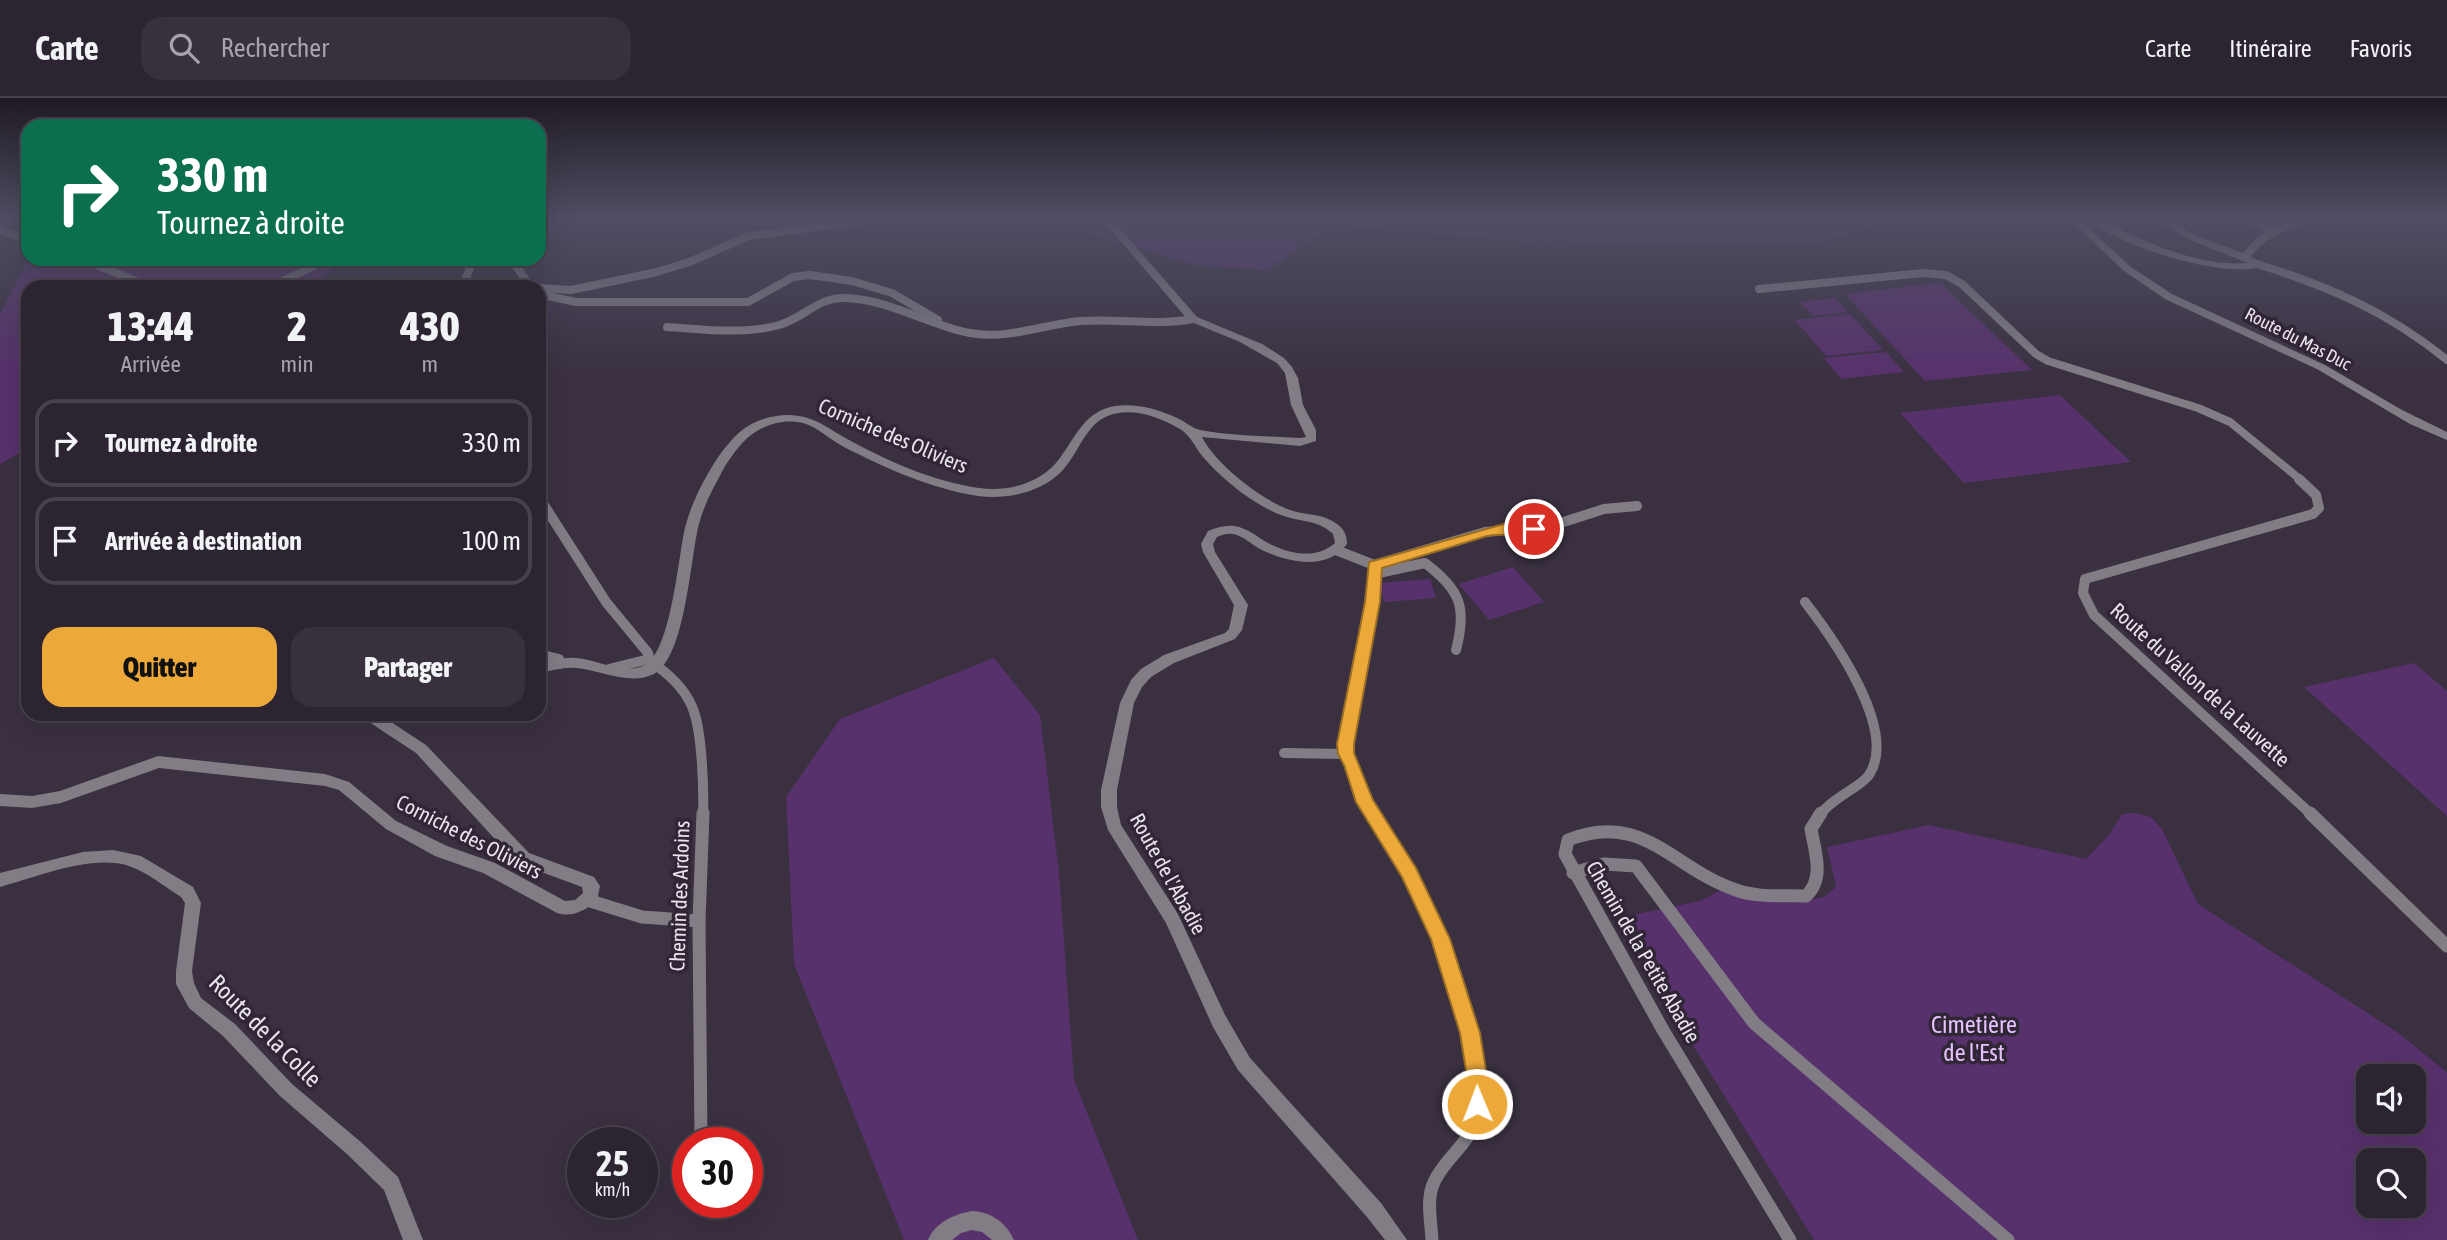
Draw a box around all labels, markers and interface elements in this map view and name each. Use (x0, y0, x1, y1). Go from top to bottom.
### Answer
search box (141, 17, 631, 80)
text: Carte (35, 29, 99, 67)
icon: search (165, 29, 203, 67)
text: Rechercher (221, 33, 329, 63)
text: Carte (2145, 35, 2191, 62)
text: Itinéraire (2229, 35, 2312, 62)
text: Favoris (2350, 35, 2412, 62)
text: 330 m (157, 146, 268, 202)
icon: right (42, 147, 133, 238)
text: Tournez à droite (157, 204, 345, 241)
text: 13:44 (108, 302, 194, 350)
text: 2 (287, 302, 307, 350)
text: 430 (400, 302, 459, 350)
street label: Route du Mas Duc (2242, 303, 2355, 374)
text: Arrivée (121, 351, 181, 377)
text: min (281, 351, 314, 377)
text: m (422, 351, 438, 377)
street label: Corniche des Oliviers (815, 393, 972, 477)
icon: right (46, 424, 84, 462)
text: Tournez à droite (105, 428, 258, 458)
text: 330 m (462, 428, 521, 458)
pin (1504, 499, 1564, 559)
icon: arrive (1515, 510, 1553, 548)
icon: arrive (46, 522, 84, 560)
text: Arrivée à destination (105, 526, 302, 556)
text: 100 m (462, 526, 521, 556)
street label: Route du Vallon de la Lauvette (2106, 597, 2295, 771)
button: Quitter (42, 627, 277, 707)
button: Partager (291, 627, 525, 707)
street label: Corniche des Oliviers (393, 789, 546, 883)
street label: Route de l'Abadie (1126, 809, 1212, 938)
street label: Chemin des Ardoins (664, 820, 694, 972)
street label: Chemin de la Petite Abadie (1582, 856, 1706, 1047)
street label: Route de la Colle (204, 969, 327, 1092)
park label: Cimetière de l'Est (1931, 1011, 2017, 1066)
map controls (2356, 1064, 2426, 1218)
button: sound (2356, 1064, 2426, 1134)
position arrow (1440, 1067, 1514, 1141)
speed limit sign: 30 (672, 1127, 763, 1218)
text: 25 (596, 1143, 629, 1183)
button: search (2356, 1148, 2426, 1218)
text: km/h (595, 1179, 630, 1200)

